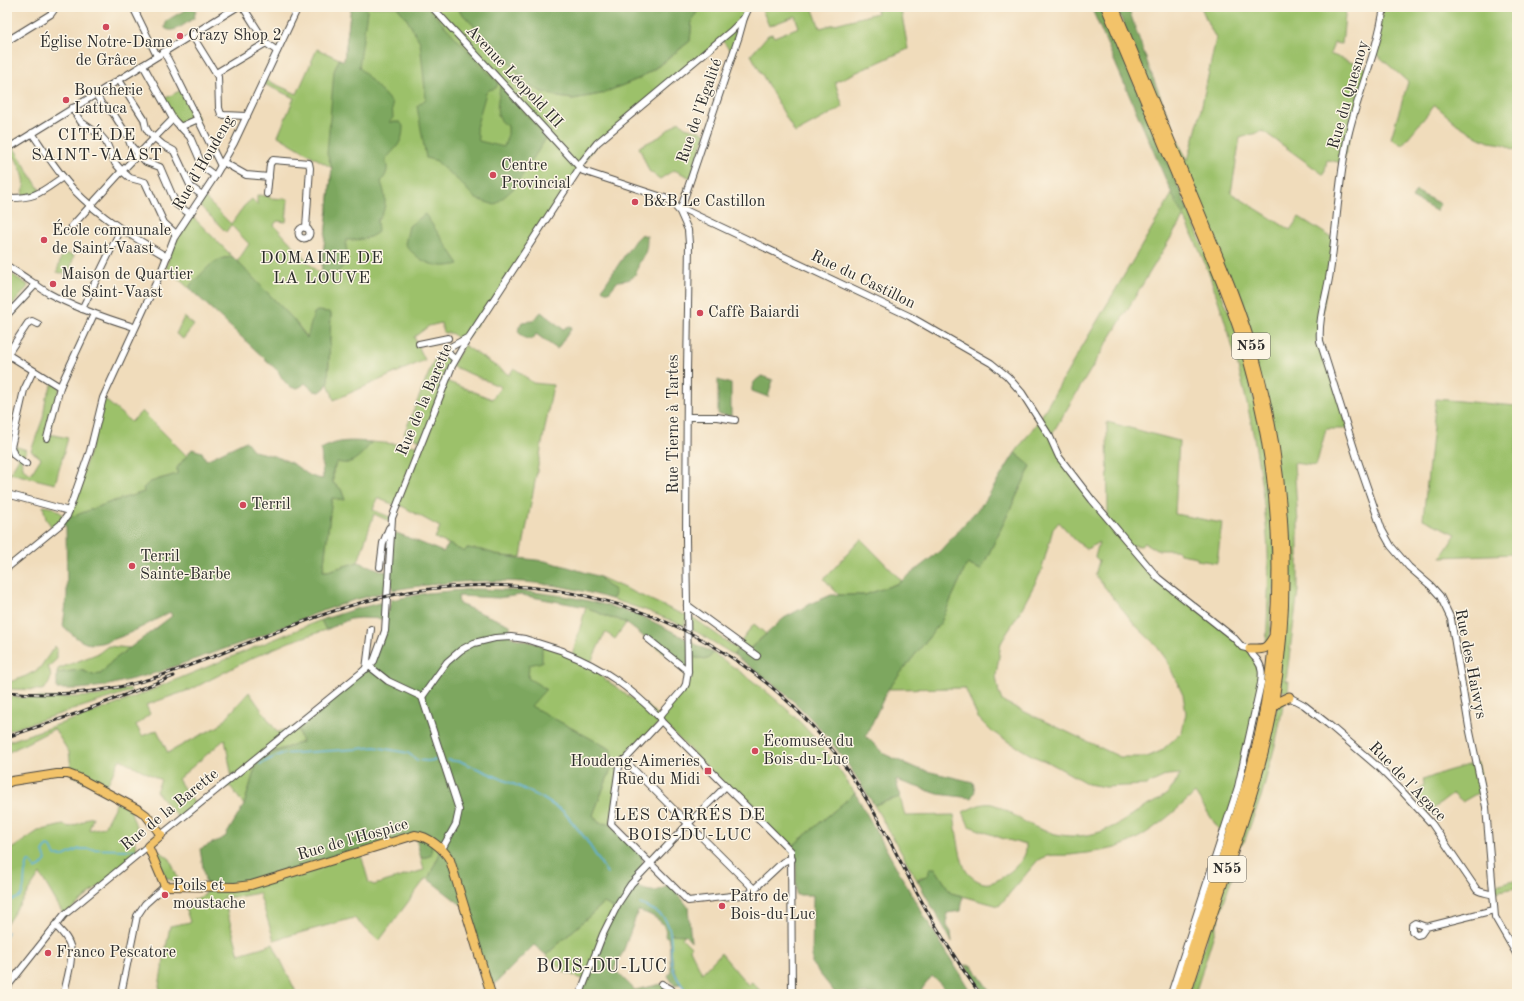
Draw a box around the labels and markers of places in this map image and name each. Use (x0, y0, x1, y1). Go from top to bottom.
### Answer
marker: Église Notre-Dame de Grâce (101, 22, 111, 32)
place label: Crazy Shop 2 (188, 28, 282, 44)
place label: Église Notre-Dame de Grâce (39, 31, 173, 69)
marker: Crazy Shop 2 (175, 31, 185, 41)
place label: Boucherie Lattuca (74, 83, 143, 117)
marker: Boucherie Lattuca (61, 95, 71, 105)
place label: Centre Provincial (501, 158, 571, 192)
marker: Centre Provincial (488, 170, 498, 180)
place label: B&B Le Castillon (643, 194, 766, 210)
marker: B&B Le Castillon (630, 197, 640, 207)
place label: École communale de Saint-Vaast (52, 219, 171, 257)
marker: École communale de Saint-Vaast (39, 235, 49, 245)
place label: Maison de Quartier de Saint-Vaast (61, 267, 193, 301)
marker: Maison de Quartier de Saint-Vaast (48, 279, 58, 289)
place label: Caffè Baiardi (708, 305, 799, 321)
marker: Caffè Baiardi (695, 308, 705, 318)
place label: Terril (251, 497, 290, 513)
marker: Terril (238, 500, 248, 510)
place label: Terril Sainte-Barbe (140, 549, 231, 583)
marker: Terril Sainte-Barbe (127, 561, 137, 571)
place label: Écomusée du Bois-du-Luc (763, 730, 854, 768)
marker: Écomusée du Bois-du-Luc (750, 746, 760, 756)
place label: Houdeng-Aimeries Rue du Midi (570, 754, 700, 788)
marker: Houdeng-Aimeries Rue du Midi (703, 766, 713, 776)
place label: Poils et moustache (173, 878, 246, 912)
place label: Patro de Bois-du-Luc (730, 889, 815, 923)
marker: Poils et moustache (160, 890, 170, 900)
marker: Patro de Bois-du-Luc (717, 901, 727, 911)
place label: Franco Pescatore (56, 945, 176, 961)
marker: Franco Pescatore (43, 948, 53, 958)

